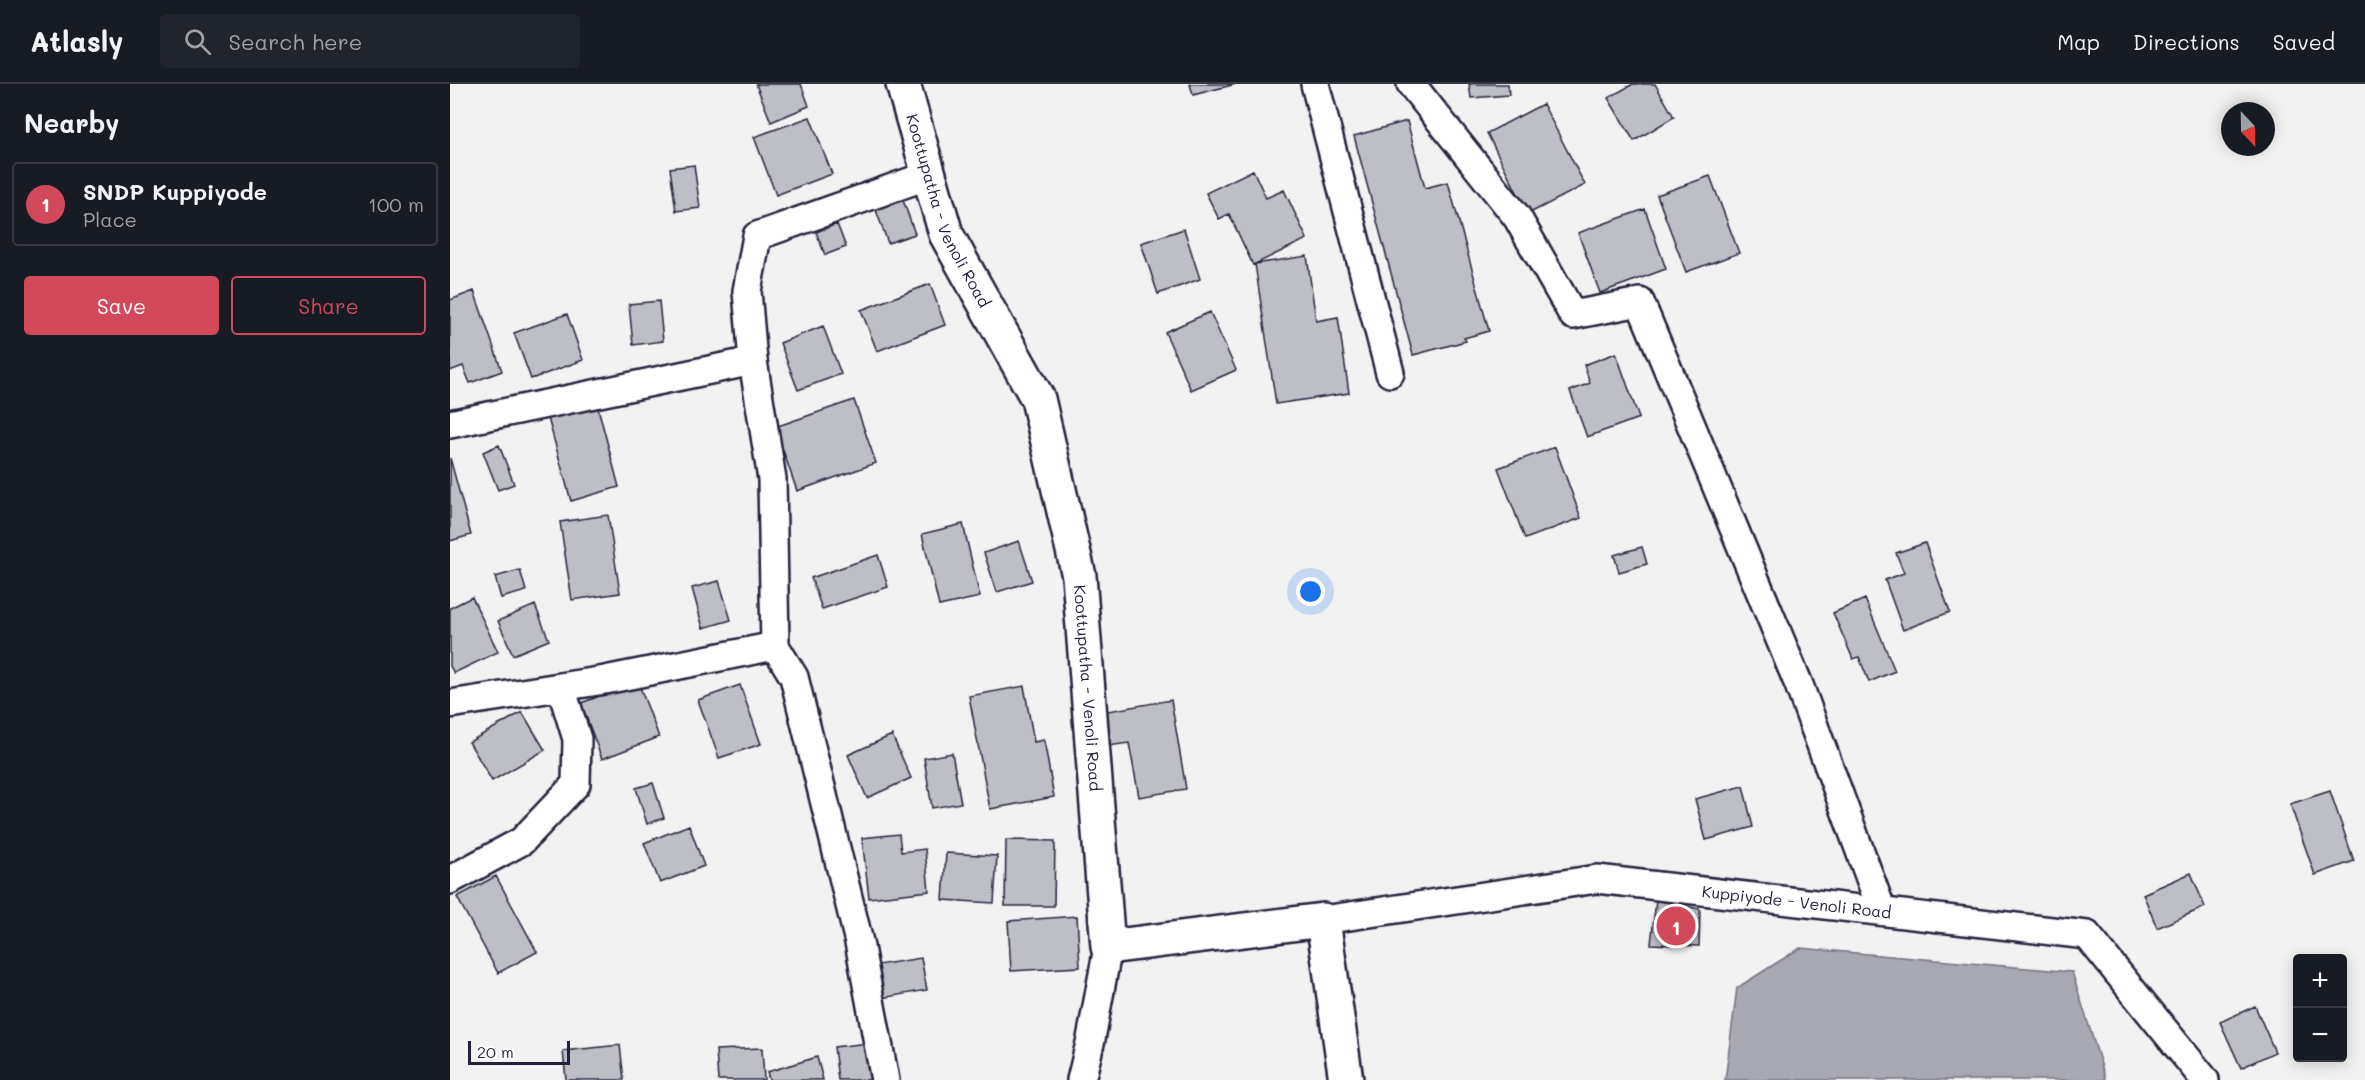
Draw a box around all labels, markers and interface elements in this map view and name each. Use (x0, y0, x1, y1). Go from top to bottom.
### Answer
search box (160, 14, 580, 68)
text: Atlasly (30, 23, 124, 59)
icon: search (181, 25, 214, 58)
text: Search here (229, 27, 362, 56)
text: Map (2057, 28, 2100, 55)
text: Directions (2133, 28, 2240, 55)
text: Saved (2273, 28, 2335, 55)
north arrow (2221, 102, 2275, 156)
text: Nearby (24, 106, 119, 140)
street label: Koottupatha - Venoli Road (902, 111, 996, 311)
text: SNDP Kuppiyode (83, 177, 267, 206)
text: 1 (41, 191, 50, 217)
text: 100 m (368, 191, 424, 217)
text: Place (83, 206, 137, 232)
button: Save (24, 276, 219, 335)
button: Share (231, 276, 426, 335)
your location (1296, 577, 1325, 606)
street label: Koottupatha - Venoli Road (1070, 584, 1107, 792)
street label: Kuppiyode - Venoli Road (1701, 880, 1893, 923)
pin: 1 (1656, 904, 1696, 948)
map controls (2293, 954, 2347, 1062)
button: + (2293, 954, 2347, 1008)
button: − (2293, 1008, 2347, 1062)
scale bar (468, 1038, 570, 1066)
text: 20 m (477, 1041, 514, 1062)

